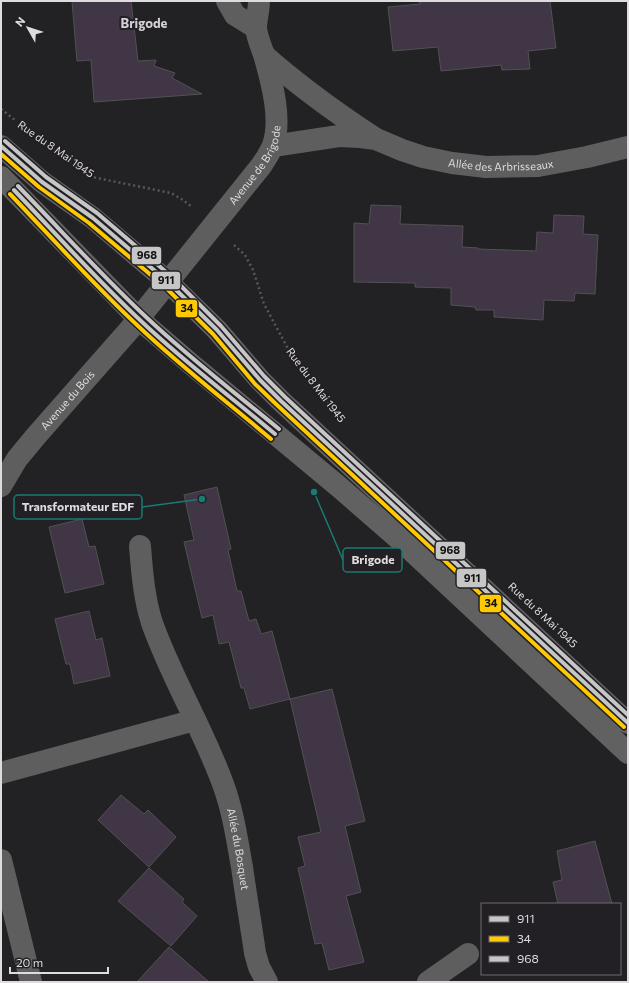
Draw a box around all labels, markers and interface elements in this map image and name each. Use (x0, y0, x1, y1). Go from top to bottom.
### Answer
north arrow (8, 8, 48, 48)
text: N (12, 14, 27, 29)
district label: Brigode (121, 15, 168, 31)
street label: Rue du 8 Mai 1945 (16, 117, 97, 180)
street label: Avenue de Brigode (226, 125, 283, 207)
street label: Allée des Arbrisseaux (448, 156, 555, 173)
line badge: 968 (131, 246, 162, 265)
text: 968 (137, 248, 157, 261)
line badge: 911 (151, 271, 181, 290)
text: 911 (158, 273, 174, 286)
line badge: 34 (175, 299, 198, 318)
text: 34 (180, 301, 194, 314)
street label: Rue du 8 Mai 1945 (284, 345, 349, 425)
street label: Avenue du Bois (38, 367, 97, 432)
callout: Transformateur EDF (14, 495, 142, 519)
text: Transformateur EDF (22, 499, 134, 513)
line badge: 968 (435, 541, 466, 560)
text: 968 (440, 543, 460, 556)
callout: Brigode (343, 548, 402, 572)
text: Brigode (351, 552, 395, 566)
line badge: 911 (456, 568, 487, 588)
text: 911 (464, 571, 480, 584)
street label: Rue du 8 Mai 1945 (506, 579, 581, 650)
line badge: 34 (479, 594, 502, 613)
text: 34 (484, 596, 498, 609)
street label: Allée du Bosquet (225, 807, 252, 891)
legend (481, 903, 621, 975)
text: 911 (517, 911, 535, 925)
text: 34 (517, 931, 531, 945)
scale bar (10, 949, 108, 975)
text: 968 (517, 951, 539, 965)
text: 20 m (16, 955, 43, 969)

